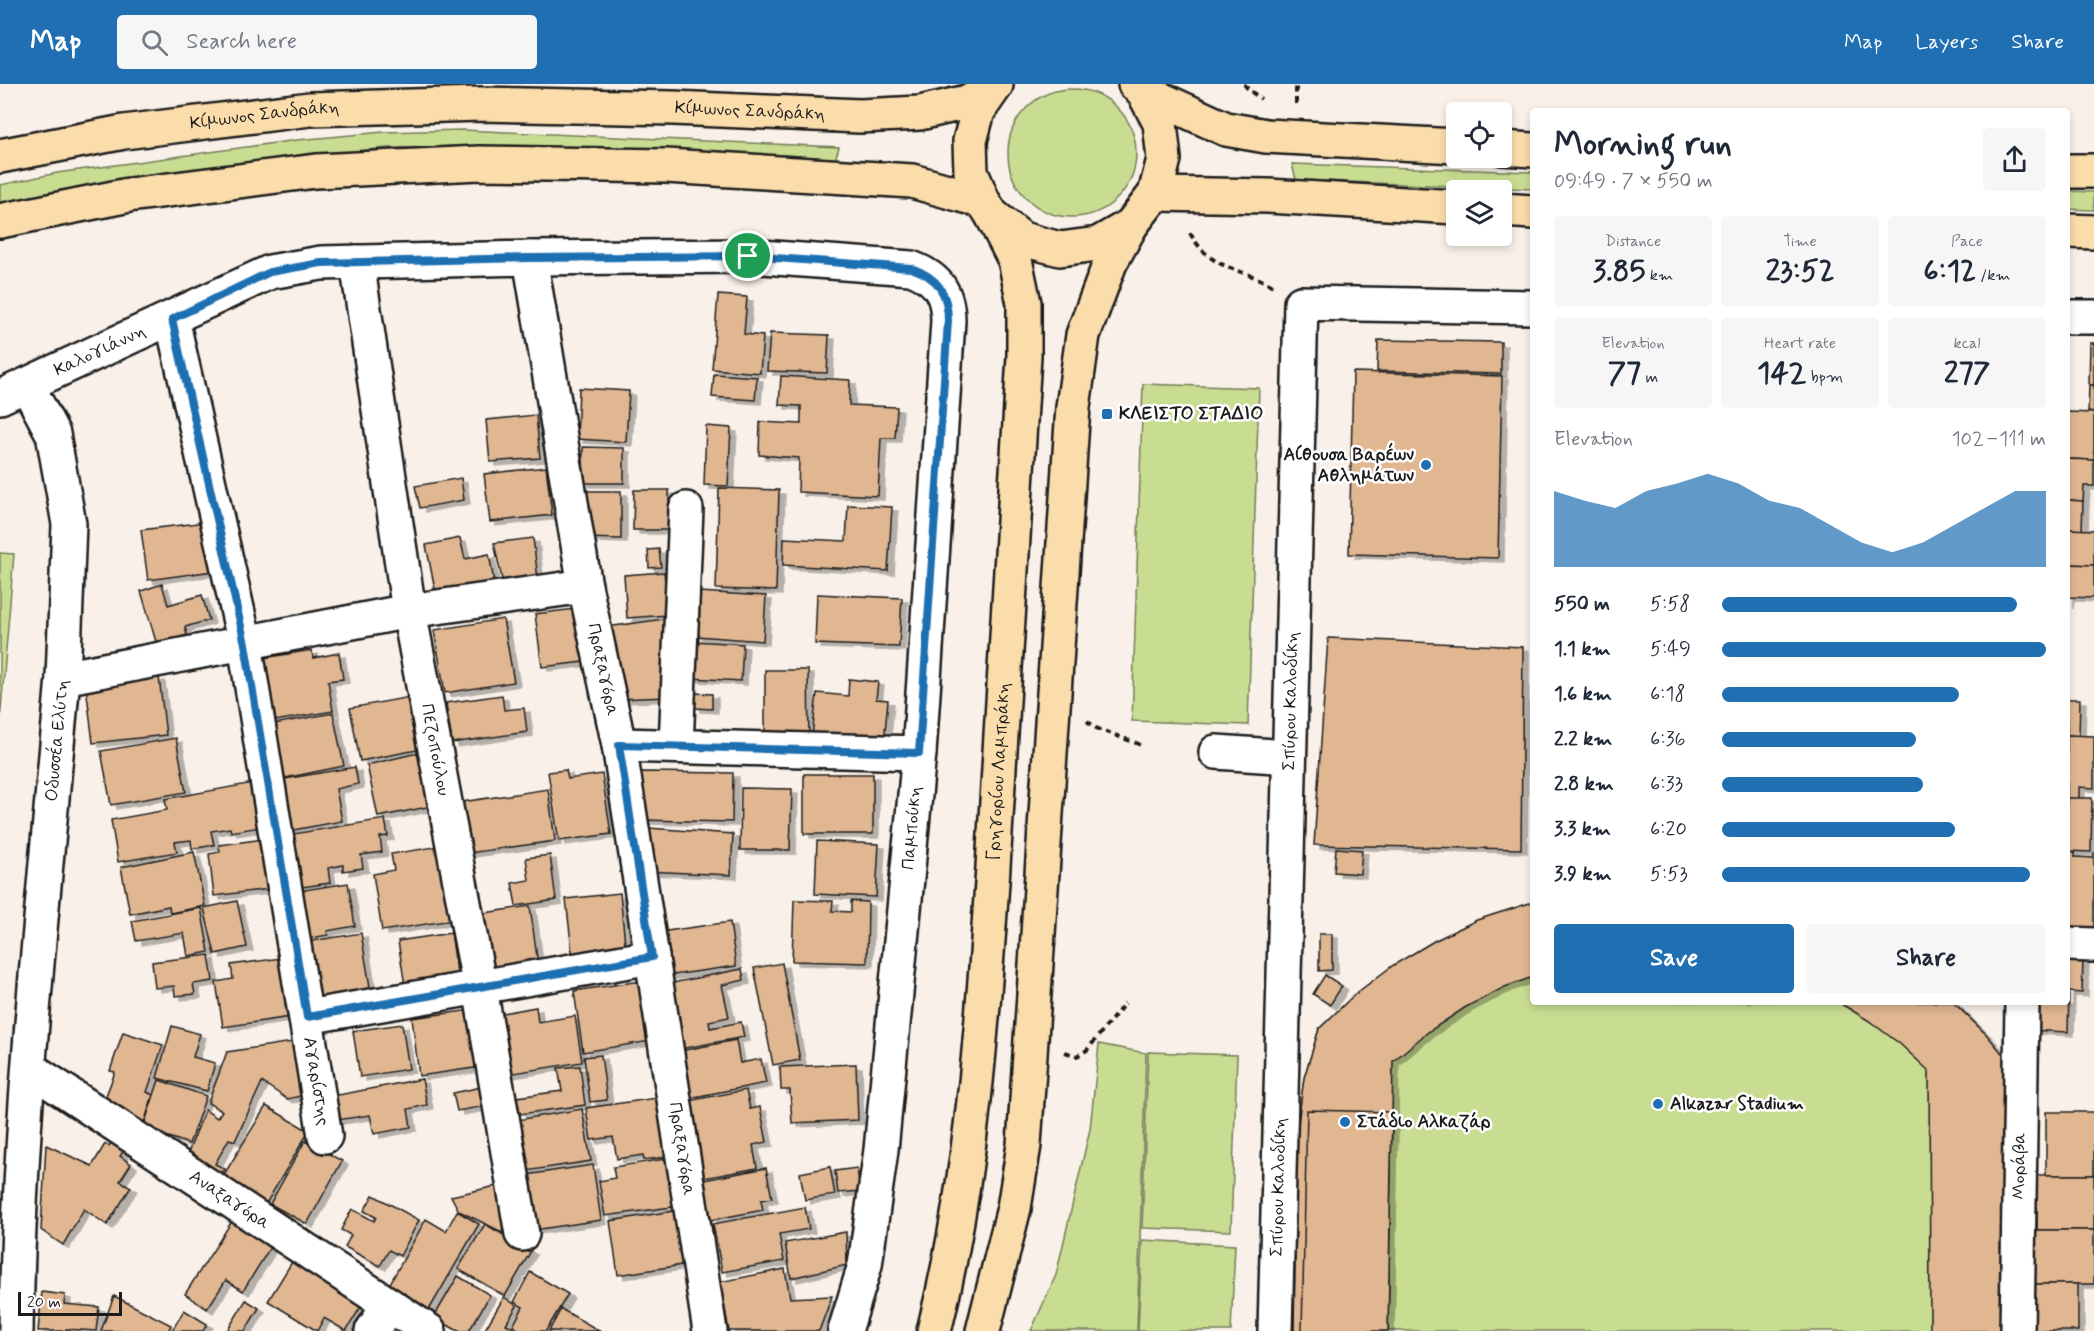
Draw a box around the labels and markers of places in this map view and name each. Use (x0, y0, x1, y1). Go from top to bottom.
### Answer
pin (722, 230, 773, 281)
place label: ΚΛΕΙΣΤΟ ΣΤΑΔΙΟ (1119, 402, 1263, 426)
marker: ΚΛΕΙΣΤΟ ΣΤΑΔΙΟ (1100, 407, 1114, 421)
place label: Αίθουσα Βαρέων Αθλημάτων (1284, 442, 1414, 488)
marker: Αίθουσα Βαρέων Αθλημάτων (1419, 458, 1433, 472)
place label: Alkazar Stadium (1670, 1092, 1804, 1116)
marker: Alkazar Stadium (1651, 1097, 1665, 1111)
place label: Στάδιο Αλκαζάρ (1357, 1110, 1491, 1134)
marker: Στάδιο Αλκαζάρ (1338, 1115, 1352, 1129)

